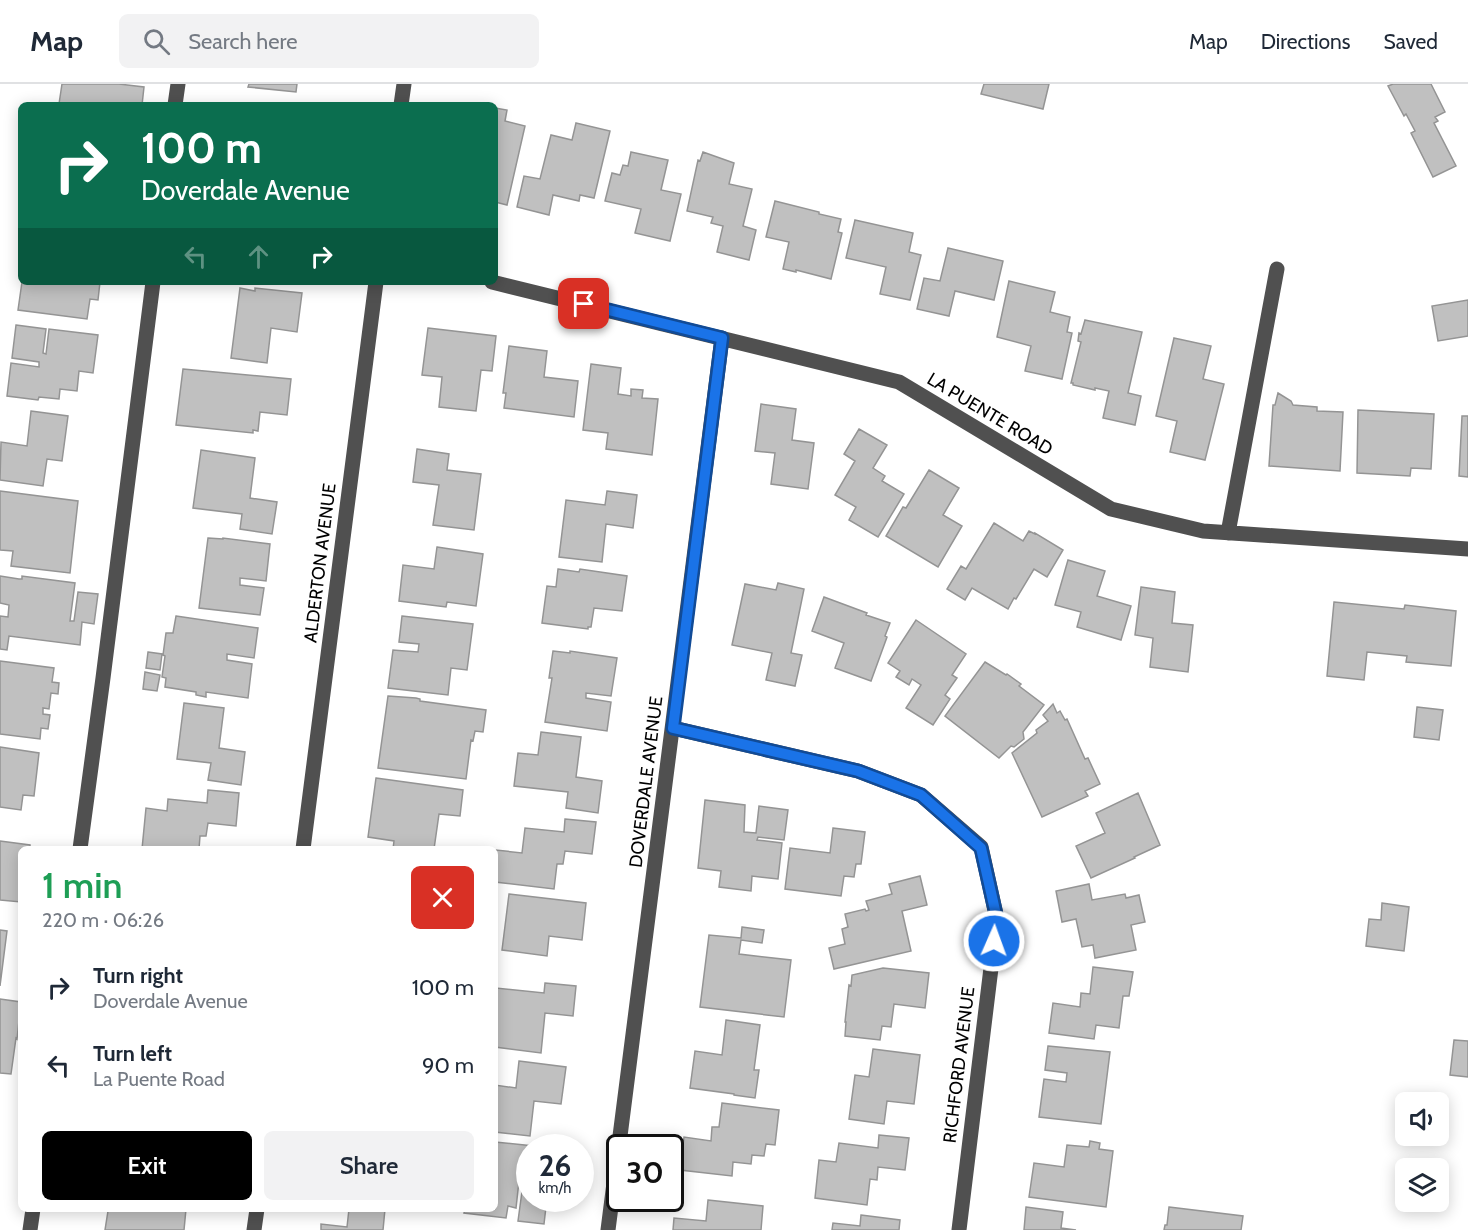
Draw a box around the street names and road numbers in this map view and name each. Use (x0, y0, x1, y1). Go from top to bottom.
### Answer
street label: LA PUENTE ROAD (923, 368, 1057, 460)
street label: ALDERTON AVENUE (299, 482, 341, 644)
street label: DOVERDALE AVENUE (625, 695, 667, 869)
street label: RICHFORD AVENUE (939, 986, 979, 1144)

